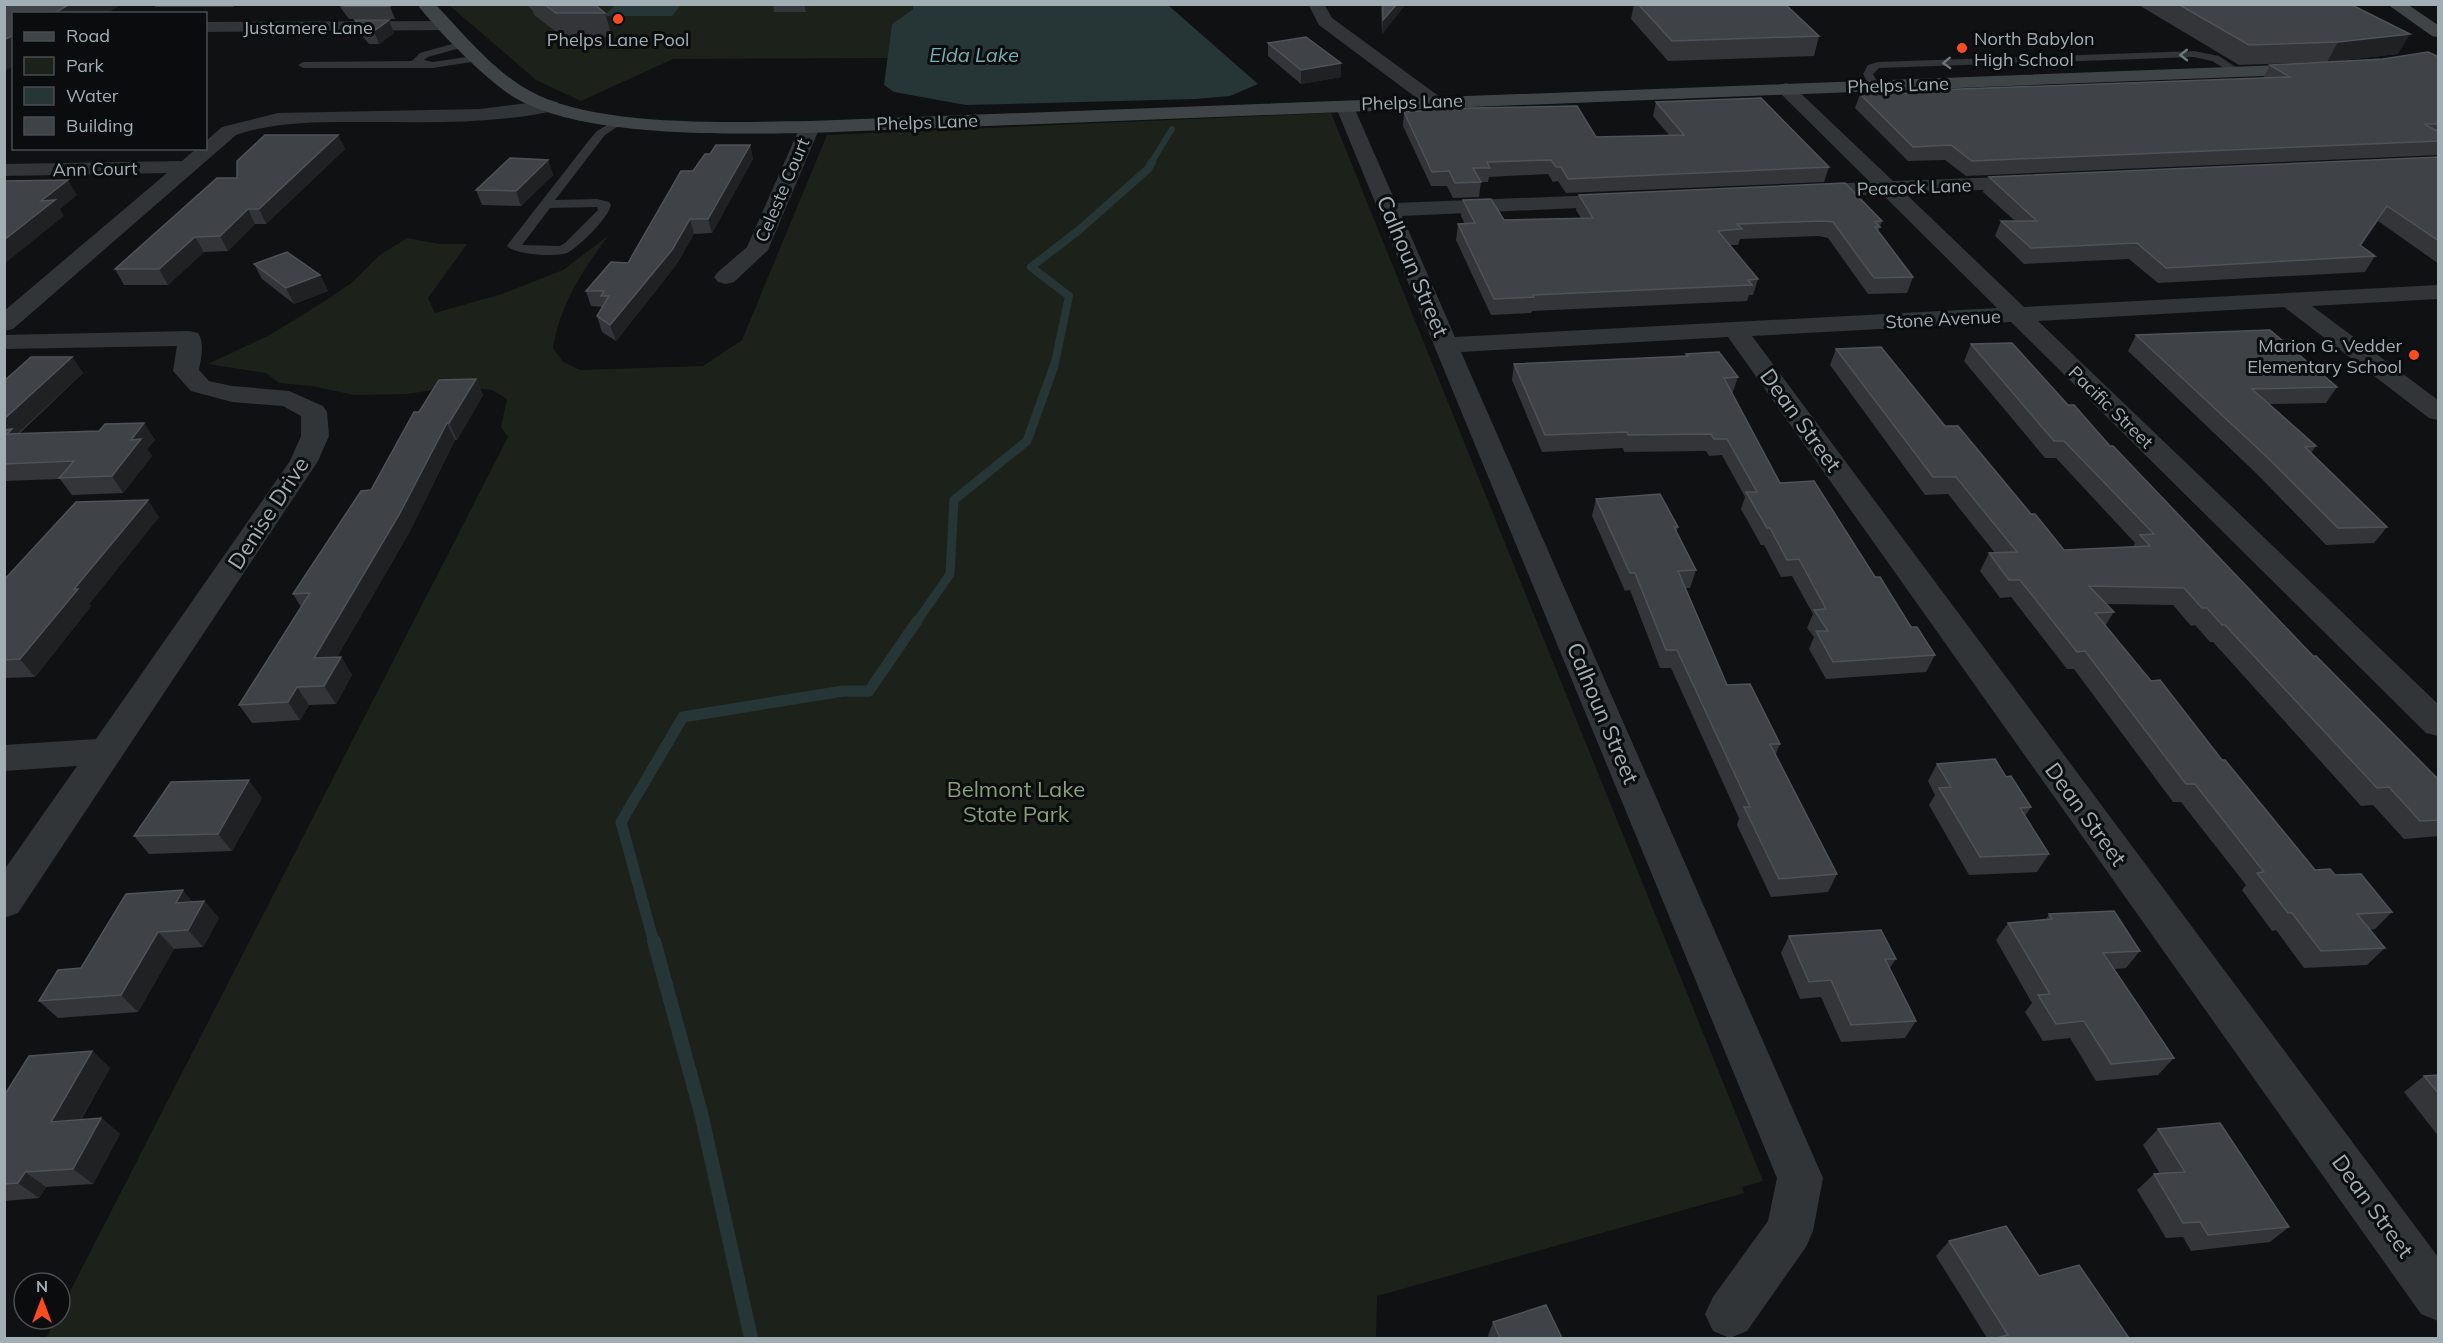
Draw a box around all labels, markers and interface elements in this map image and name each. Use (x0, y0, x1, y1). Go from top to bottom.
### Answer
legend (12, 12, 207, 150)
marker: Phelps Lane Pool (611, 12, 625, 26)
street label: Justamere Lane (243, 16, 373, 39)
text: Road (66, 24, 110, 47)
place label: North Babylon High School (1974, 27, 2095, 71)
place label: Phelps Lane Pool (547, 28, 689, 51)
marker: North Babylon High School (1955, 41, 1969, 55)
water label: Elda Lake (929, 42, 1019, 67)
one-way arrow (2180, 48, 2189, 61)
text: Park (66, 54, 105, 77)
one-way arrow (1943, 56, 1952, 69)
street label: Phelps Lane (1847, 72, 1949, 98)
text: Water (66, 84, 119, 107)
street label: Phelps Lane (1361, 89, 1463, 115)
street label: Phelps Lane (876, 109, 978, 135)
text: Building (66, 114, 134, 137)
street label: Celeste Court (750, 135, 814, 245)
street label: Ann Court (52, 157, 138, 181)
street label: Peacock Lane (1856, 174, 1972, 200)
street label: Calhoun Street (1371, 191, 1455, 341)
street label: Stone Avenue (1885, 304, 2001, 334)
place label: Marion G. Vedder Elementary School (2247, 334, 2402, 378)
marker: Marion G. Vedder Elementary School (2407, 348, 2421, 362)
street label: Pacific Street (2064, 361, 2158, 453)
street label: Dean Street (1754, 363, 1848, 477)
street label: Denise Drive (221, 452, 315, 574)
street label: Calhoun Street (1561, 638, 1645, 788)
street label: Dean Street (2039, 757, 2133, 871)
park label: Belmont Lake State Park (947, 775, 1085, 828)
street label: Dean Street (2326, 1149, 2420, 1263)
north arrow (12, 1271, 72, 1331)
text: N (36, 1276, 48, 1296)

